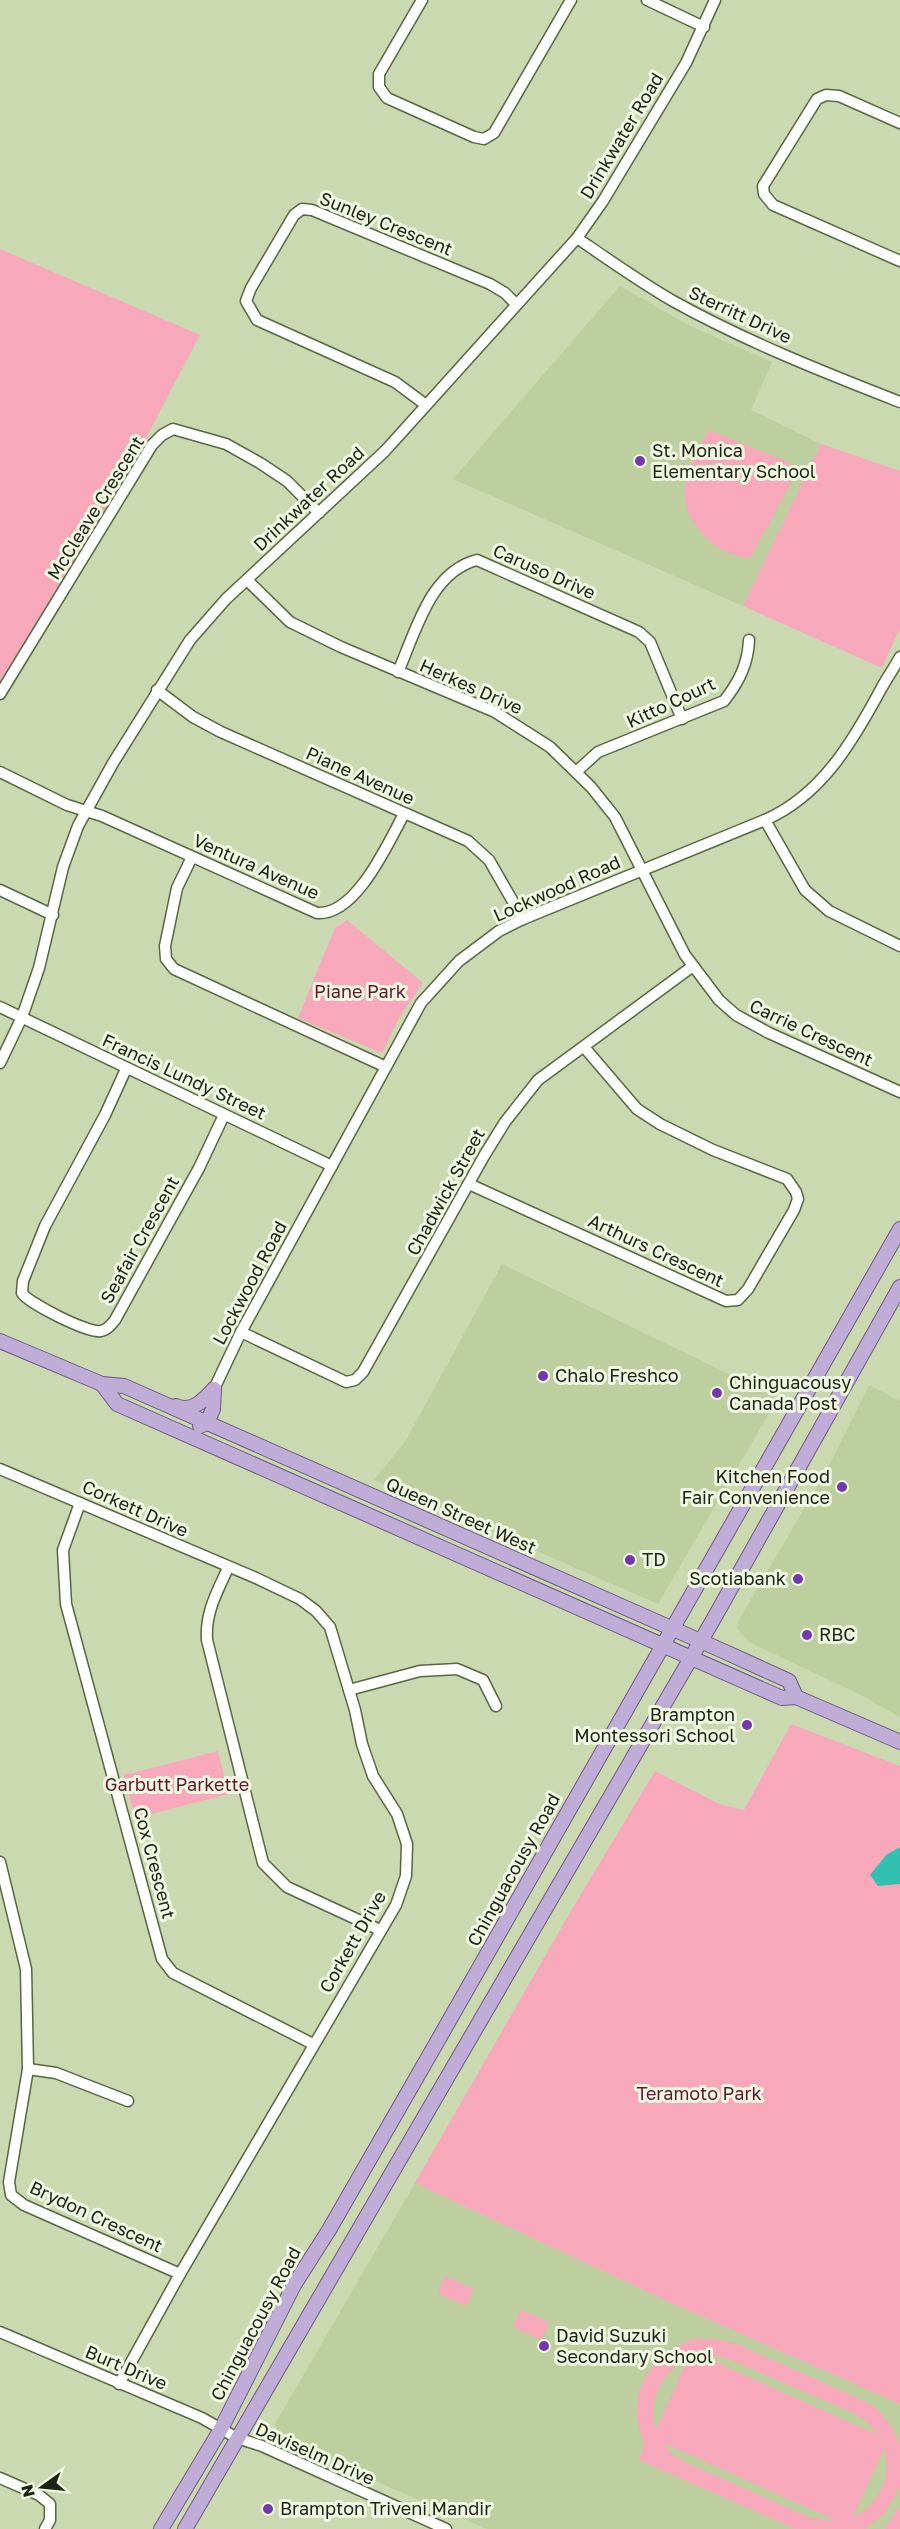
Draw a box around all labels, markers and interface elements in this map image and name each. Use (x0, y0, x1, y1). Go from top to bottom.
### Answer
street label: Drinkwater Road (575, 68, 667, 203)
street label: Sunley Crescent (317, 186, 456, 260)
street label: Sterritt Drive (685, 281, 795, 348)
street label: McCleave Crescent (42, 431, 148, 583)
place label: St. Monica Elementary School (652, 439, 816, 482)
street label: Drinkwater Road (248, 441, 368, 555)
marker: St. Monica Elementary School (633, 454, 647, 468)
street label: Caruso Drive (490, 539, 599, 603)
street label: Herkes Drive (417, 654, 526, 719)
street label: Kitto Court (623, 672, 718, 732)
street label: Piane Avenue (303, 741, 418, 809)
street label: Ventura Avenue (190, 828, 323, 904)
street label: Lockwood Road (490, 850, 624, 926)
park label: Piane Park (314, 980, 406, 1002)
street label: Carrie Crescent (746, 994, 877, 1070)
street label: Francis Lundy Street (99, 1028, 270, 1124)
street label: Chadwick Street (401, 1124, 489, 1259)
street label: Seafair Crescent (95, 1172, 183, 1307)
street label: Arthurs Crescent (585, 1209, 728, 1291)
street label: Lockwood Road (207, 1217, 291, 1348)
place label: Chalo Freshco (555, 1364, 679, 1386)
marker: Chalo Freshco (536, 1369, 550, 1383)
place label: Chinguacousy Canada Post (729, 1371, 851, 1414)
marker: Chinguacousy Canada Post (710, 1386, 724, 1400)
place label: Kitchen Food Fair Convenience (682, 1465, 830, 1508)
street label: Queen Street West (383, 1472, 540, 1558)
street label: Corkett Drive (79, 1475, 192, 1541)
marker: Kitchen Food Fair Convenience (835, 1480, 849, 1494)
place label: TD (642, 1548, 666, 1570)
marker: TD (623, 1553, 637, 1567)
place label: Scotiabank (689, 1567, 786, 1589)
marker: Scotiabank (791, 1572, 805, 1586)
place label: RBC (819, 1623, 855, 1645)
marker: RBC (800, 1628, 814, 1642)
place label: Brampton Montessori School (574, 1703, 735, 1746)
marker: Brampton Montessori School (740, 1718, 754, 1732)
park label: Garbutt Parkette (105, 1773, 249, 1795)
street label: Chinguacousy Road (462, 1789, 564, 1950)
street label: Cox Crescent (130, 1805, 180, 1921)
street label: Corkett Drive (314, 1887, 390, 1996)
park label: Teramoto Park (636, 2082, 762, 2104)
street label: Brydon Crescent (26, 2176, 166, 2257)
street label: Chinguacousy Road (205, 2243, 305, 2404)
place label: David Suzuki Secondary School (556, 2324, 713, 2367)
marker: David Suzuki Secondary School (537, 2339, 551, 2353)
street label: Burt Drive (82, 2340, 171, 2394)
street label: Daviselm Drive (252, 2417, 378, 2489)
north arrow (12, 2457, 72, 2517)
text: N (16, 2482, 39, 2499)
place label: Brampton Triveni Mandir (280, 2497, 491, 2519)
marker: Brampton Triveni Mandir (261, 2502, 275, 2516)

